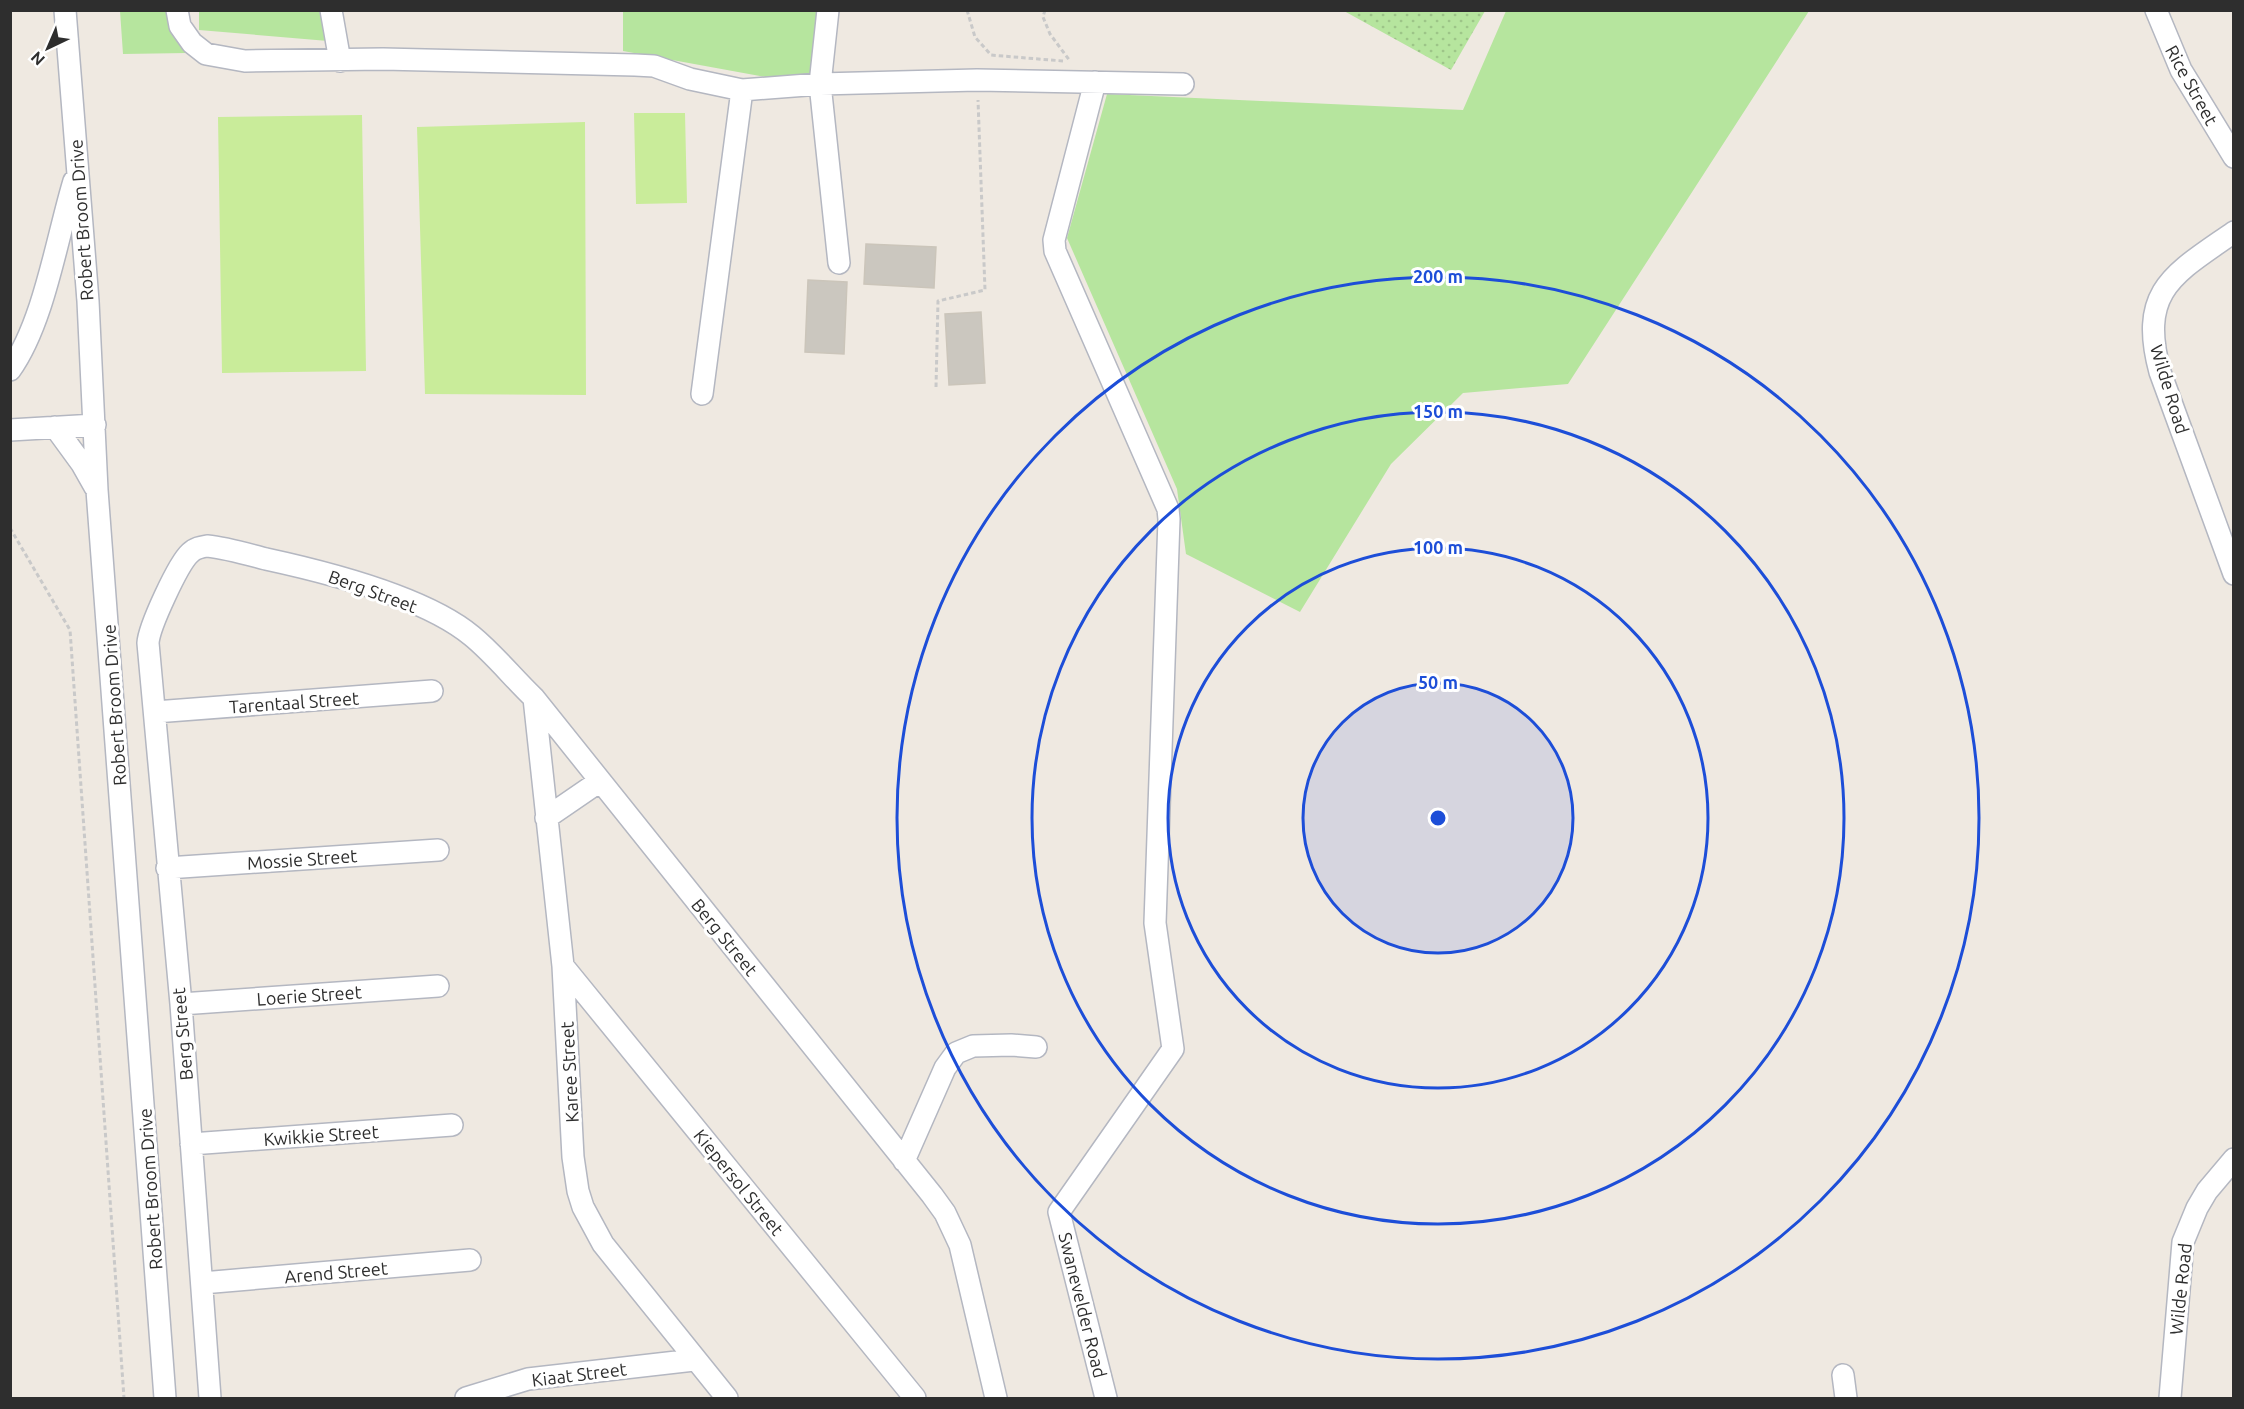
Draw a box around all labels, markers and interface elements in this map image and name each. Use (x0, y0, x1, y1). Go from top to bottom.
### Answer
north arrow (18, 18, 78, 78)
street label: Rice Street (2162, 42, 2222, 128)
text: N (27, 48, 48, 69)
street label: Robert Broom Drive (65, 139, 97, 301)
text: 200 m (1413, 266, 1463, 286)
street label: Wilde Road (2147, 342, 2193, 436)
text: 150 m (1413, 401, 1463, 421)
text: 100 m (1413, 537, 1463, 557)
street label: Berg Street (326, 566, 420, 616)
street label: Robert Broom Drive (98, 624, 130, 786)
text: 50 m (1418, 672, 1458, 692)
street label: Tarentaal Street (228, 687, 360, 717)
centre of rings (1428, 808, 1448, 828)
street label: Mossie Street (246, 845, 358, 873)
street label: Berg Street (688, 895, 762, 979)
street label: Loerie Street (256, 981, 362, 1009)
street label: Berg Street (168, 987, 196, 1081)
street label: Karee Street (556, 1021, 582, 1123)
street label: Robert Broom Drive (134, 1108, 166, 1270)
street label: Kwikkie Street (263, 1121, 379, 1149)
street label: Kiepersol Street (690, 1125, 788, 1239)
street label: Swanevelder Road (1055, 1230, 1111, 1380)
street label: Wilde Road (2165, 1242, 2195, 1336)
street label: Arend Street (284, 1258, 388, 1286)
street label: Kiaat Street (530, 1358, 628, 1390)

